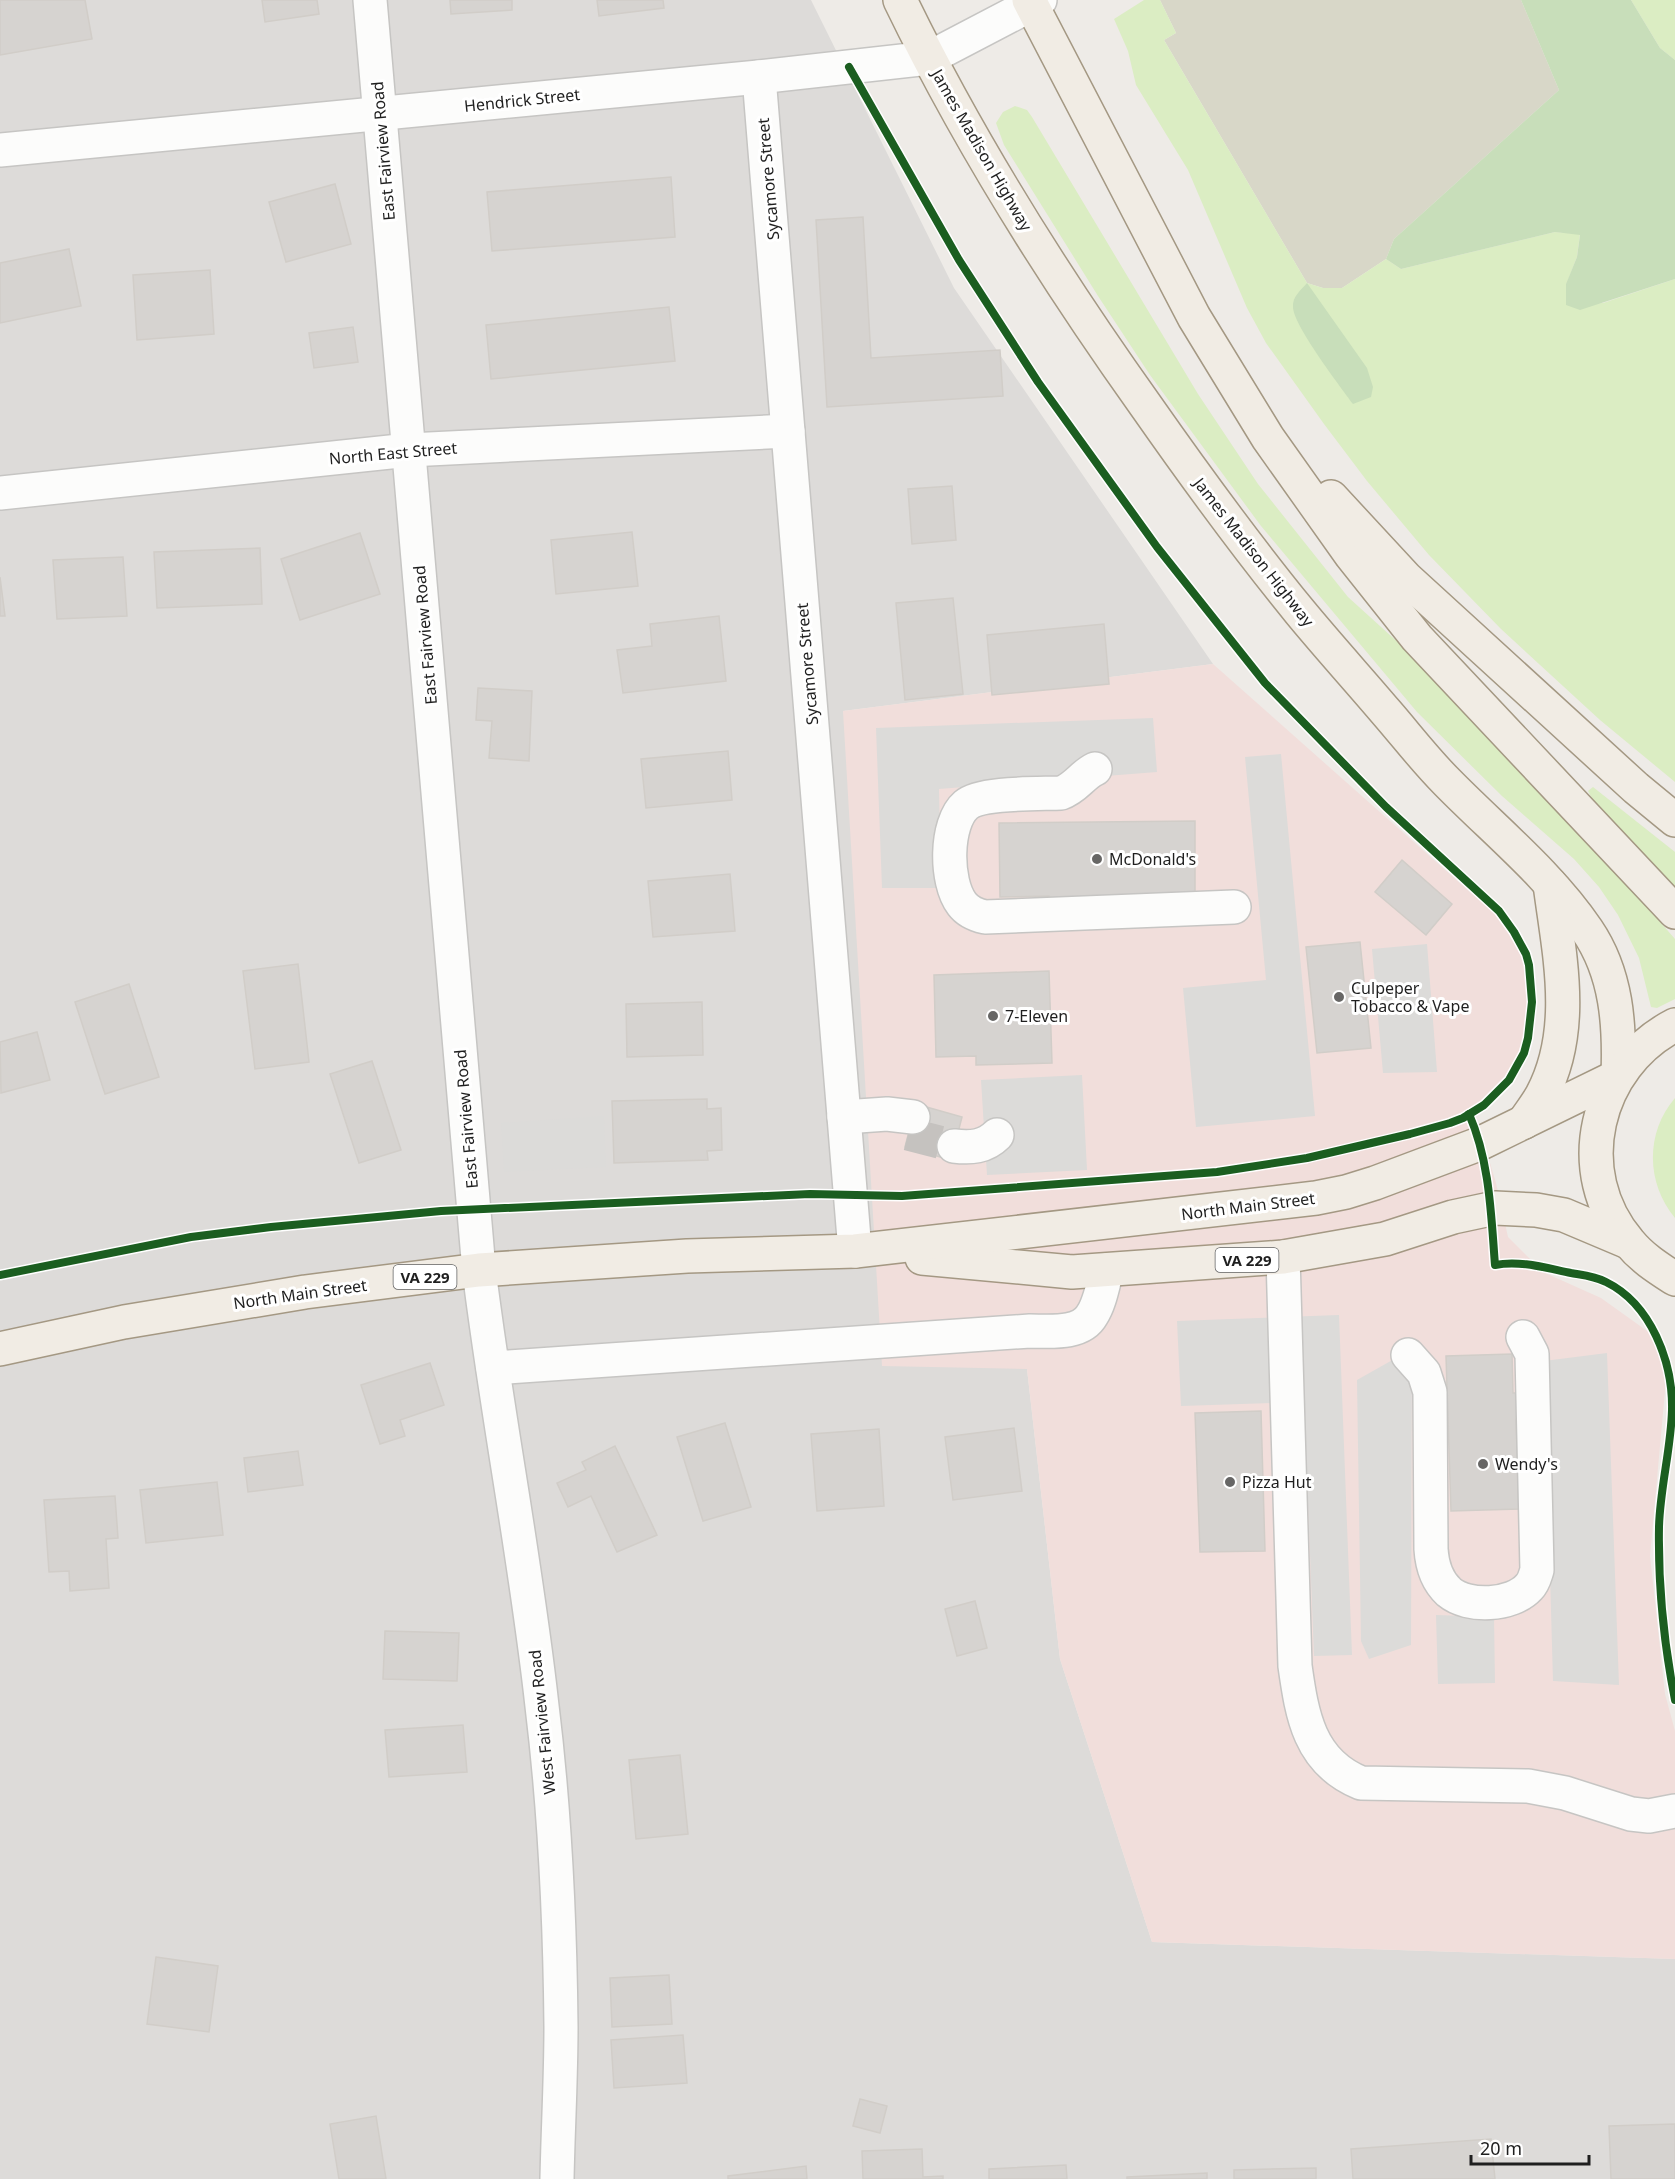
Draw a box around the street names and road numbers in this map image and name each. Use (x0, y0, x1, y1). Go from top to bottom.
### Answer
street label: James Madison Highway (926, 63, 1038, 236)
street label: East Fairview Road (366, 80, 400, 222)
street label: Hendrick Street (463, 83, 581, 117)
street label: Sycamore Street (752, 117, 784, 241)
street label: North East Street (328, 436, 458, 470)
street label: James Madison Highway (1188, 471, 1320, 632)
street label: East Fairview Road (408, 564, 442, 706)
street label: Sycamore Street (791, 602, 823, 726)
street label: East Fairview Road (449, 1048, 483, 1190)
street label: North Main Street (1180, 1187, 1316, 1225)
road number: VA 229 (1216, 1248, 1278, 1272)
road number: VA 229 (394, 1265, 456, 1289)
street label: North Main Street (232, 1274, 368, 1314)
street label: West Fairview Road (523, 1649, 561, 1795)

